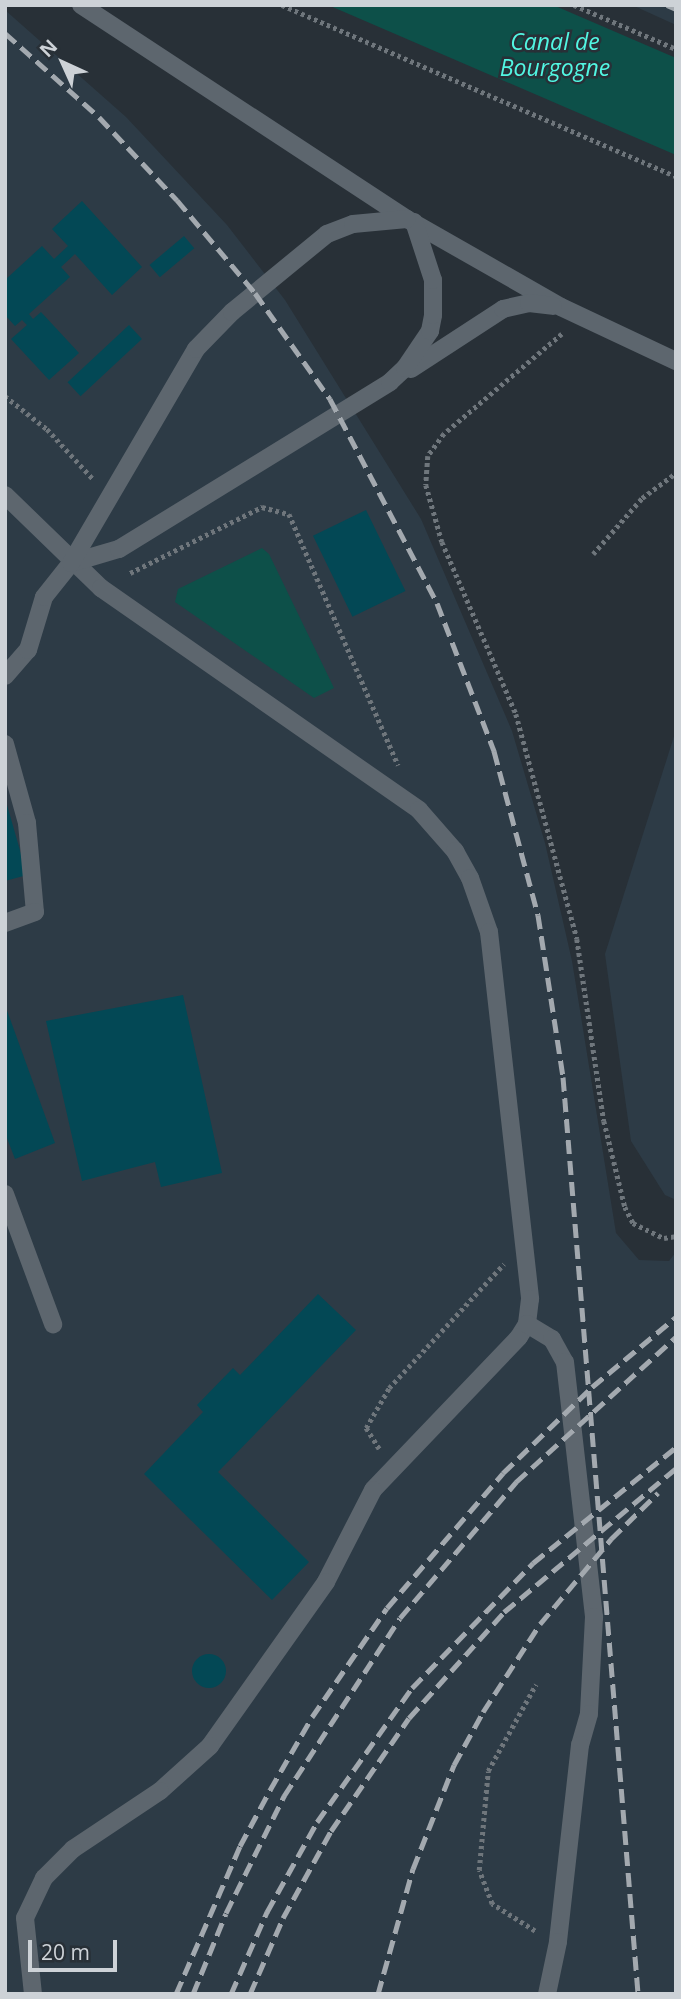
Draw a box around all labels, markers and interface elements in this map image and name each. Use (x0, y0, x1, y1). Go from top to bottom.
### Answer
water label: Canal de Bourgogne (500, 27, 610, 81)
north arrow (28, 28, 98, 98)
text: N (33, 34, 63, 63)
scale bar (32, 1926, 121, 1970)
text: 20 m (41, 1938, 90, 1966)

